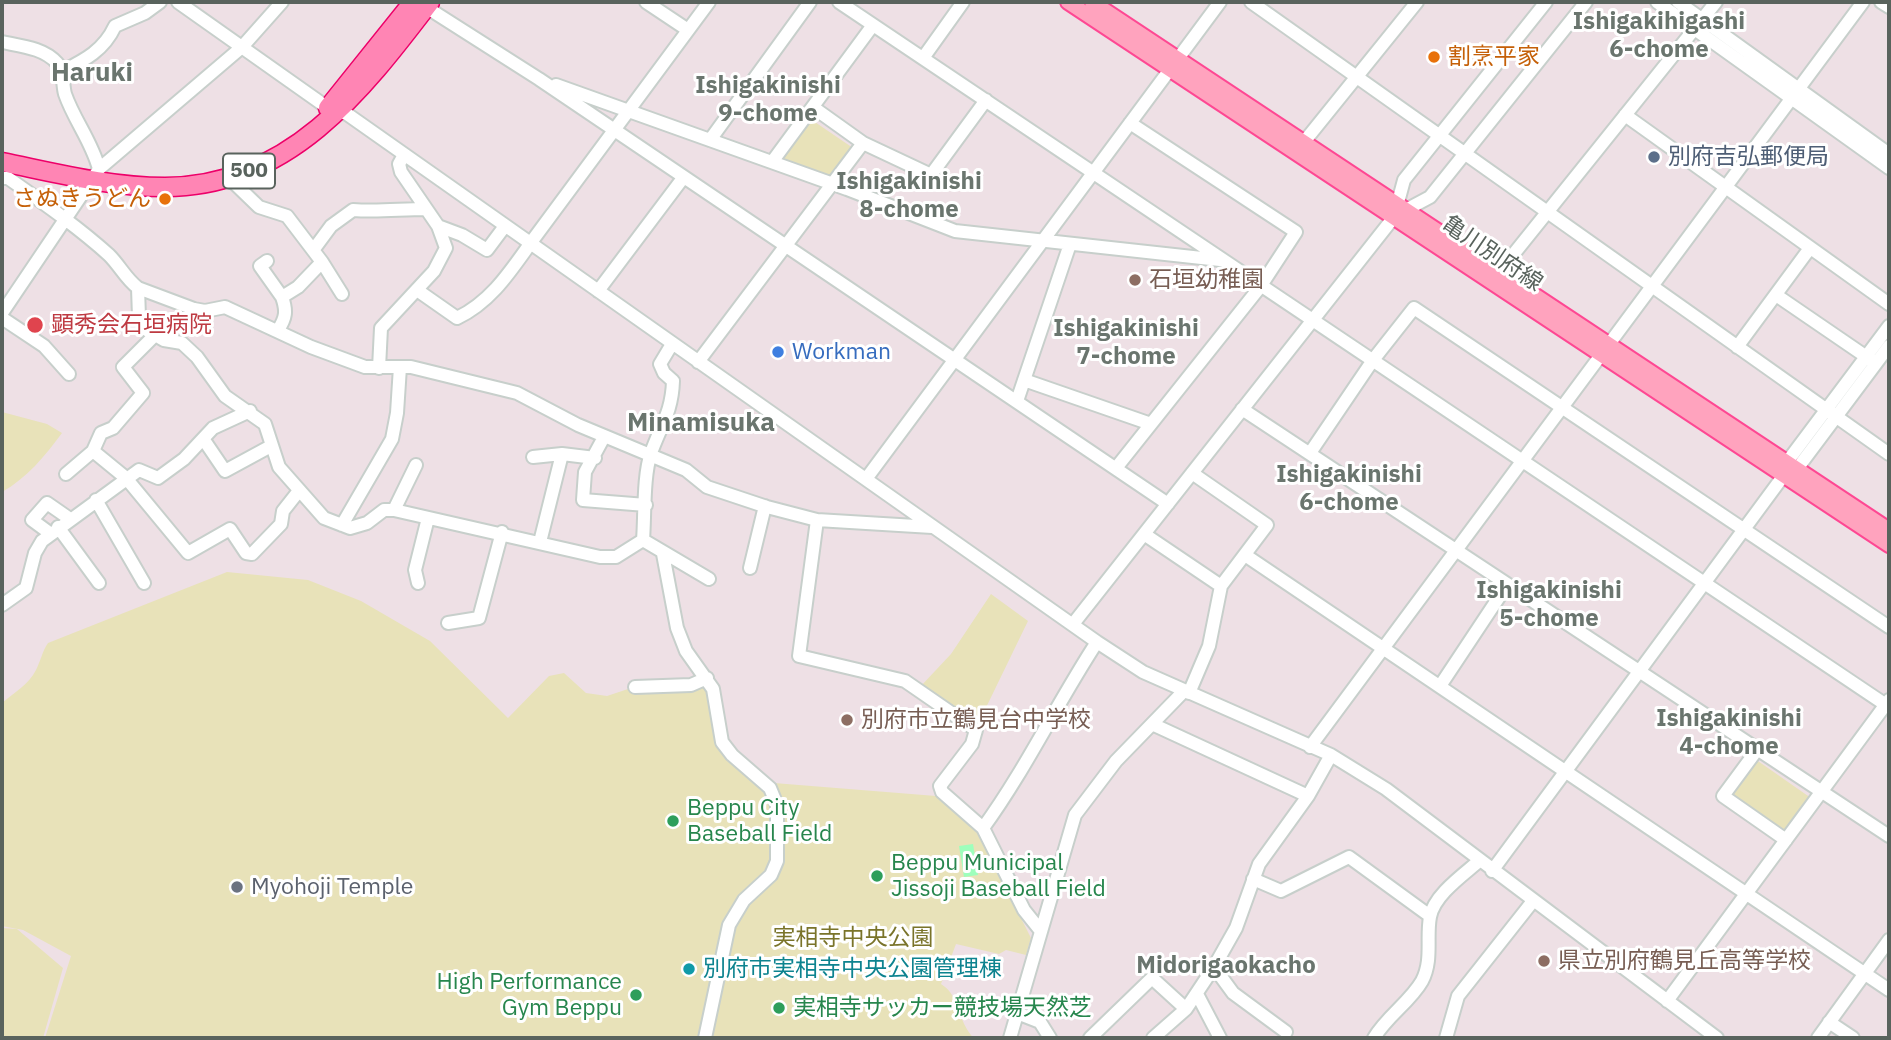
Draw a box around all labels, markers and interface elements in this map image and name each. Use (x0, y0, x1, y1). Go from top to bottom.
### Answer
district label: Ishigakihigashi 6-chome (1573, 8, 1745, 64)
place label: 割烹平家 (1448, 43, 1540, 71)
marker: 割烹平家 (1426, 49, 1442, 65)
district label: Haruki (51, 57, 133, 89)
district label: Ishigakinishi 9-chome (695, 72, 841, 128)
place label: 別府吉弘郵便局 (1668, 143, 1829, 171)
marker: 別府吉弘郵便局 (1646, 149, 1662, 165)
road number: 500 (223, 154, 275, 188)
district label: Ishigakinishi 8-chome (836, 168, 982, 224)
place label: さぬきうどん (13, 185, 151, 213)
marker: さぬきうどん (157, 191, 173, 207)
street label: 亀川別府線 (1437, 210, 1547, 298)
place label: 石垣幼稚園 (1149, 266, 1264, 294)
marker: 石垣幼稚園 (1127, 272, 1143, 288)
place label: 顕秀会石垣病院 (51, 311, 212, 339)
marker: 顕秀会石垣病院 (25, 315, 45, 335)
district label: Ishigakinishi 7-chome (1053, 315, 1199, 371)
place label: Workman (792, 338, 891, 366)
marker: Workman (770, 344, 786, 360)
district label: Minamisuka (627, 407, 775, 439)
district label: Ishigakinishi 6-chome (1276, 461, 1422, 517)
district label: Ishigakinishi 5-chome (1476, 577, 1622, 633)
district label: Ishigakinishi 4-chome (1656, 705, 1802, 761)
place label: 別府市立鶴見台中学校 (861, 706, 1091, 734)
marker: 別府市立鶴見台中学校 (839, 712, 855, 728)
place label: Beppu City Baseball Field (687, 794, 832, 848)
marker: Beppu City Baseball Field (665, 813, 681, 829)
place label: Beppu Municipal Jissoji Baseball Field (891, 849, 1106, 903)
marker: Beppu Municipal Jissoji Baseball Field (869, 868, 885, 884)
place label: Myohoji Temple (251, 873, 413, 901)
marker: Myohoji Temple (229, 879, 245, 895)
park label: 実相寺中央公園 (773, 924, 933, 952)
place label: 県立別府鶴見丘高等学校 (1558, 947, 1811, 975)
district label: Midorigaokacho (1136, 952, 1316, 980)
marker: 県立別府鶴見丘高等学校 (1536, 953, 1552, 969)
place label: 別府市実相寺中央公園管理棟 (703, 955, 1002, 983)
marker: 別府市実相寺中央公園管理棟 (681, 961, 697, 977)
place label: High Performance Gym Beppu (437, 968, 622, 1022)
marker: High Performance Gym Beppu (628, 987, 644, 1003)
place label: 実相寺サッカー競技場天然芝 (793, 994, 1092, 1022)
marker: 実相寺サッカー競技場天然芝 (771, 1000, 787, 1016)

